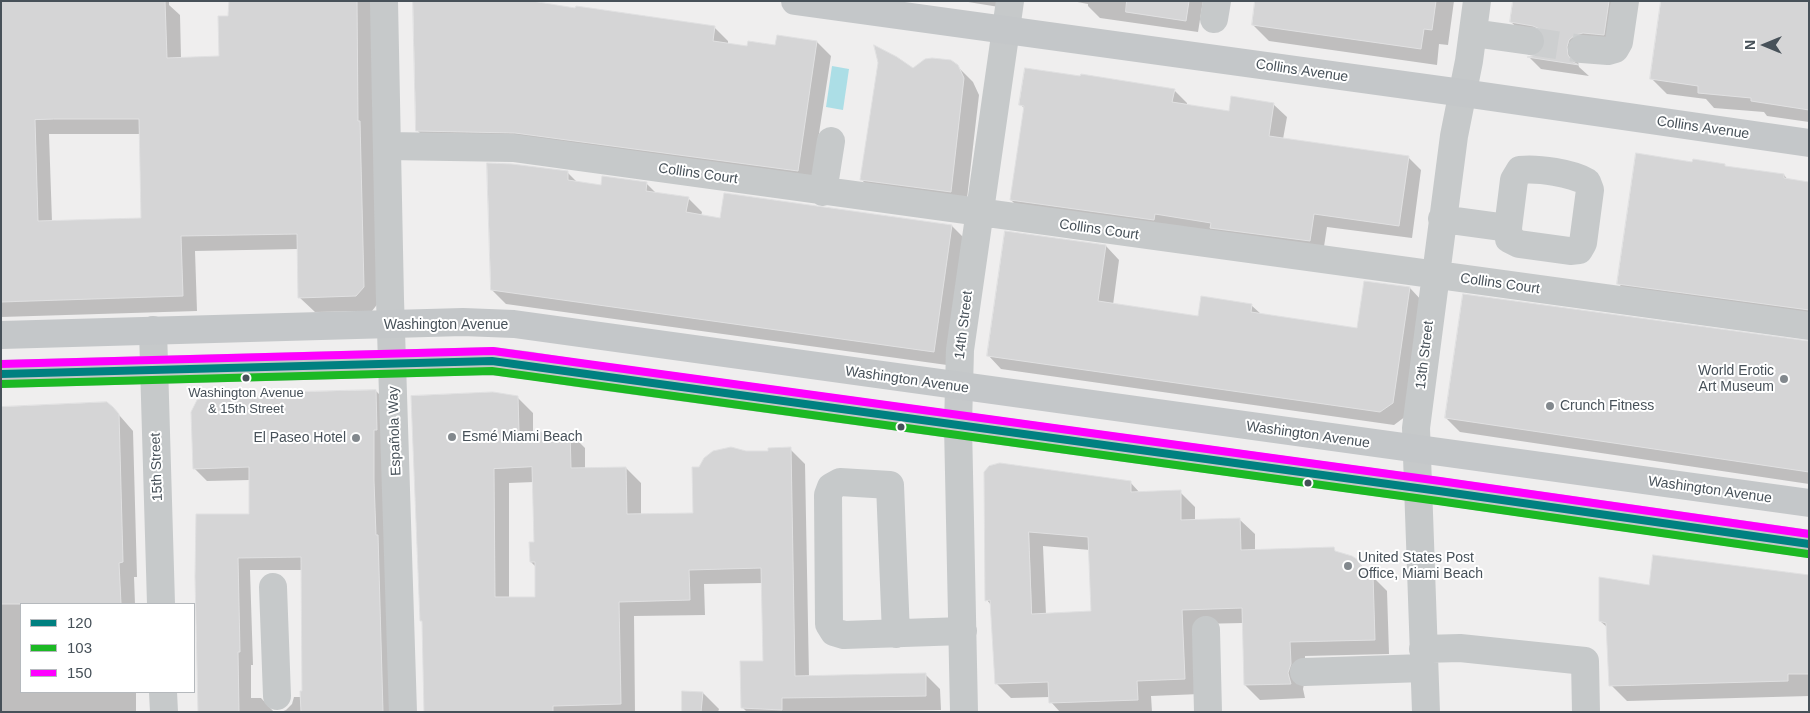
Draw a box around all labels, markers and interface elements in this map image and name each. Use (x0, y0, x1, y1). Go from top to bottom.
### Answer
north arrow (1740, 20, 1790, 70)
text: N (1742, 40, 1758, 50)
street label: Collins Avenue (1255, 56, 1349, 86)
street label: Collins Avenue (1656, 113, 1750, 143)
street label: Collins Court (657, 160, 739, 188)
street label: Collins Court (1058, 216, 1140, 244)
street label: Collins Court (1459, 270, 1541, 298)
street label: 14th Street (951, 290, 977, 360)
street label: Washington Avenue (384, 317, 508, 333)
street label: 13th Street (1412, 320, 1438, 390)
street label: Washington Avenue (844, 363, 970, 397)
place label: World Erotic Art Museum (1698, 363, 1774, 396)
marker: Washington Avenue & 15th Street (241, 373, 251, 383)
marker: World Erotic Art Museum (1778, 373, 1790, 385)
place label: Washington Avenue & 15th Street (188, 385, 304, 416)
street label: Española Way (385, 386, 405, 476)
place label: Crunch Fitness (1560, 398, 1654, 414)
marker: Crunch Fitness (1544, 400, 1556, 412)
street label: Washington Avenue (1245, 418, 1371, 452)
unlabelled marker (896, 422, 906, 432)
place label: Esmé Miami Beach (462, 429, 583, 445)
place label: El Paseo Hotel (253, 430, 346, 446)
marker: Esmé Miami Beach (446, 431, 458, 443)
street label: 15th Street (147, 432, 167, 502)
marker: El Paseo Hotel (350, 432, 362, 444)
street label: Washington Avenue (1647, 473, 1773, 507)
unlabelled marker (1303, 478, 1313, 488)
place label: United States Post Office, Miami Beach (1358, 550, 1483, 582)
marker: United States Post Office, Miami Beach (1342, 560, 1354, 572)
legend (20, 603, 195, 693)
text: 120 (67, 614, 92, 631)
text: 103 (67, 639, 92, 656)
text: 150 (67, 664, 92, 681)

